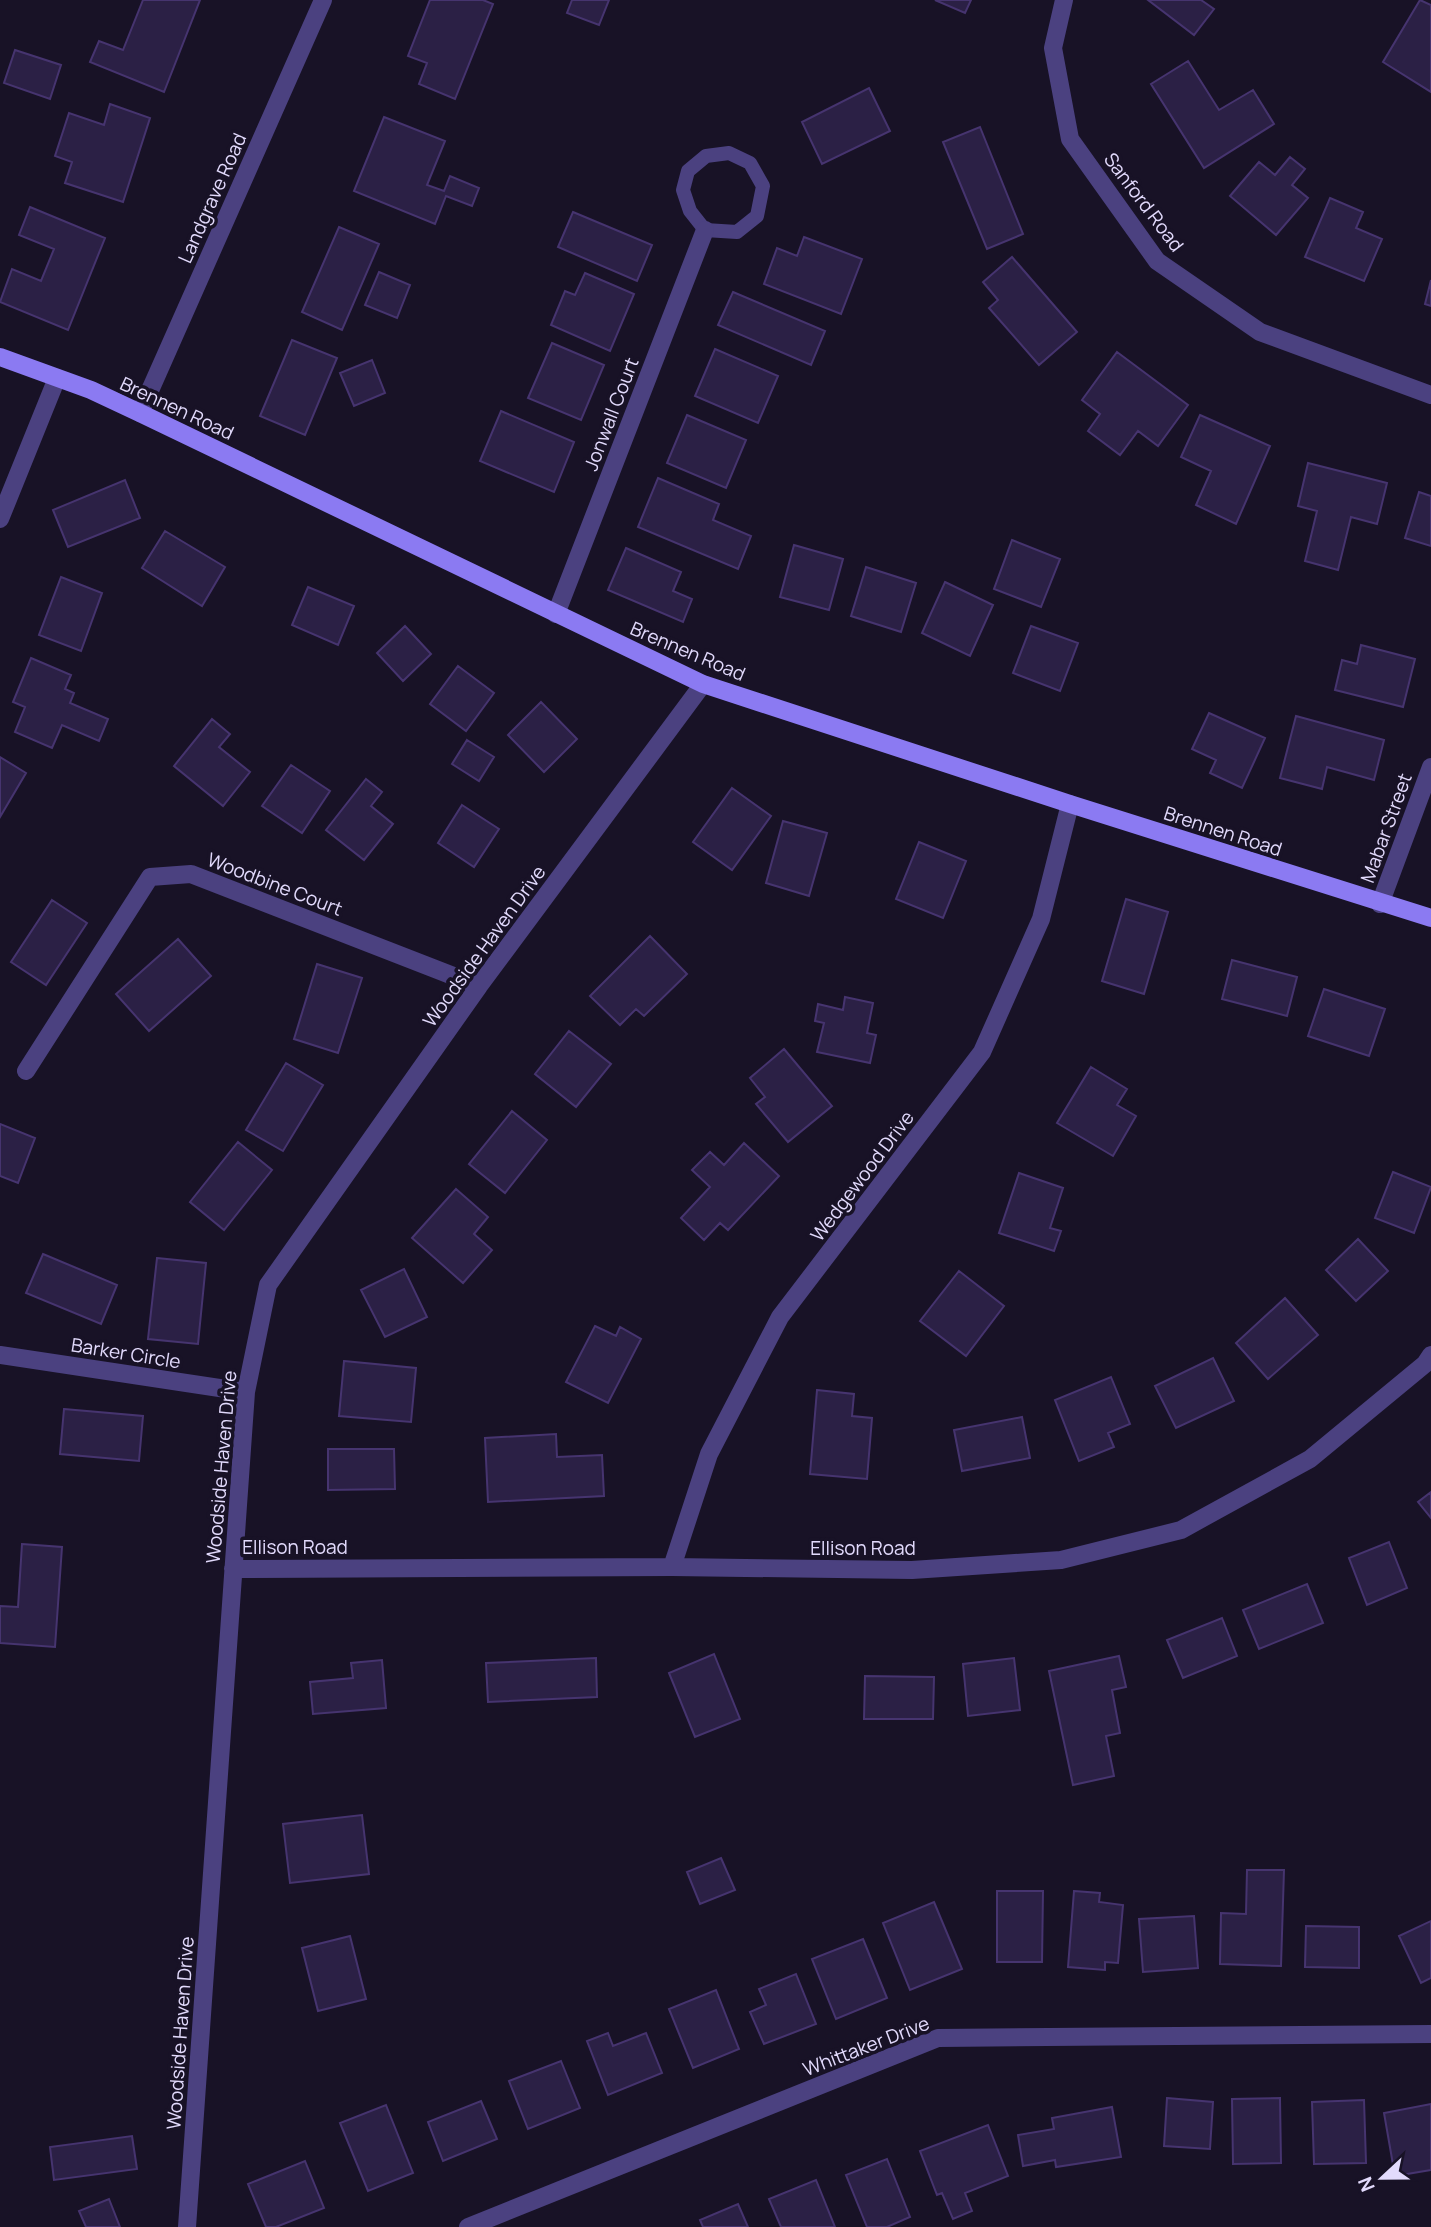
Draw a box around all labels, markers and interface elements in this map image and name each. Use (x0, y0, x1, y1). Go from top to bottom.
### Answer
street label: Landgrave Road (172, 129, 252, 267)
street label: Sanford Road (1098, 147, 1190, 257)
street label: Jonwall Court (578, 354, 644, 474)
street label: Brennen Road (116, 370, 238, 446)
street label: Brennen Road (627, 615, 749, 687)
street label: Mabar Street (1354, 770, 1418, 886)
street label: Brennen Road (1161, 800, 1285, 862)
street label: Woodbine Court (204, 846, 346, 922)
street label: Woodside Haven Drive (417, 860, 551, 1032)
street label: Wedgewood Drive (804, 1105, 920, 1247)
street label: Barker Circle (69, 1332, 183, 1374)
street label: Woodside Haven Drive (200, 1369, 242, 1565)
street label: Ellison Road (242, 1534, 348, 1560)
street label: Ellison Road (810, 1535, 916, 1561)
street label: Woodside Haven Drive (160, 1935, 200, 2131)
street label: Whittaker Drive (799, 2010, 933, 2082)
north arrow (1347, 2143, 1417, 2213)
text: N (1352, 2173, 1381, 2196)

